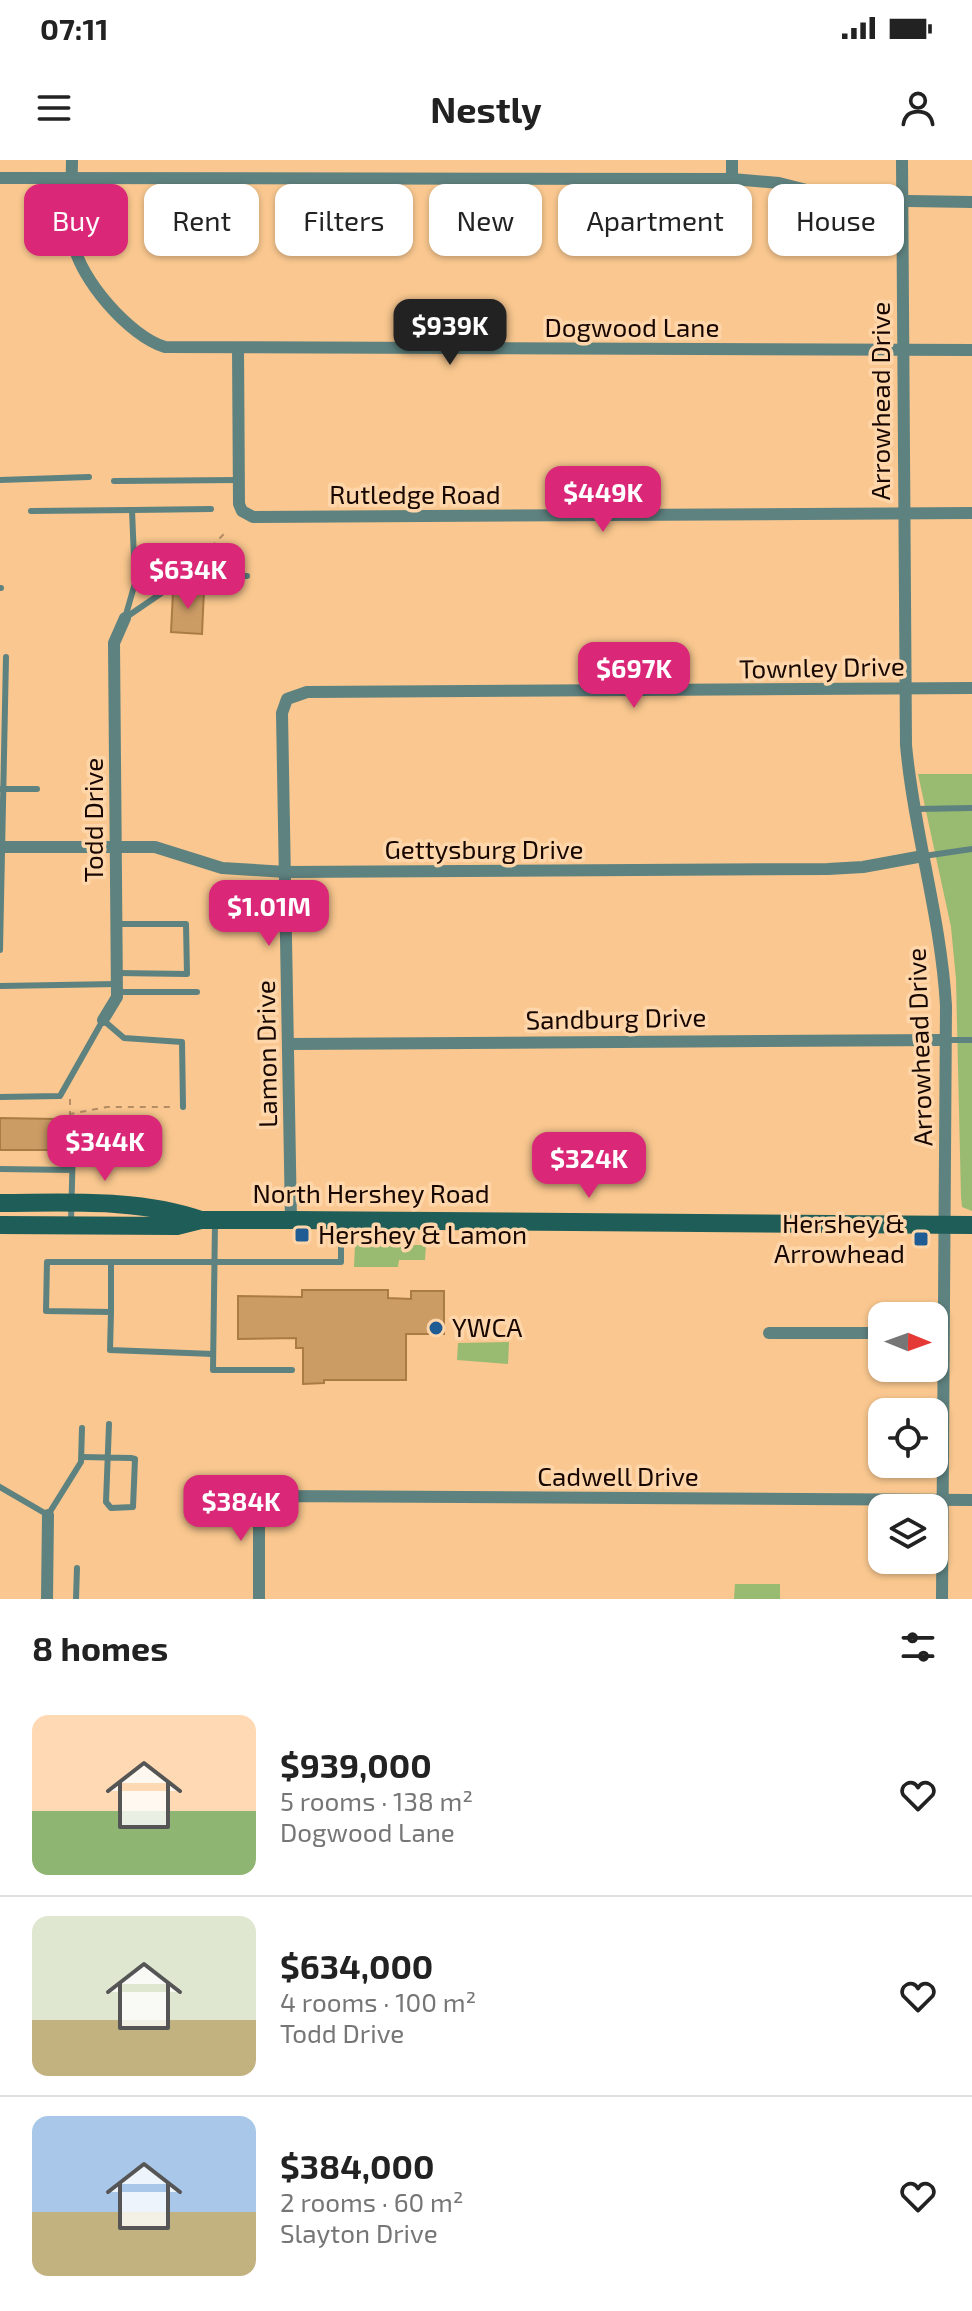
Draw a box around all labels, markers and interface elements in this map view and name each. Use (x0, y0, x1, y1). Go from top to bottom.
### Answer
text: 07:11 (40, 10, 108, 46)
icon: menu (32, 86, 76, 130)
icon: person (896, 86, 940, 130)
text: Nestly (430, 87, 542, 130)
chip: Buy (24, 184, 128, 256)
chip: Rent (144, 184, 259, 256)
chip: Filters (275, 184, 413, 256)
chip: New (429, 184, 542, 256)
chip: Apartment (558, 184, 752, 256)
chip: House (768, 184, 904, 256)
pin: $939K (394, 299, 506, 367)
street label: Arrowhead Drive (864, 302, 895, 500)
text: $939K (412, 309, 489, 340)
street label: Dogwood Lane (545, 311, 719, 342)
pin: $449K (547, 466, 659, 534)
text: $449K (563, 476, 643, 507)
street label: Rutledge Road (329, 478, 501, 509)
pin: $634K (132, 543, 244, 611)
text: $634K (149, 553, 227, 584)
pin: $697K (578, 642, 690, 710)
street label: Townley Drive (739, 650, 905, 683)
text: $697K (596, 652, 672, 683)
street label: Todd Drive (77, 758, 108, 882)
street label: Gettysburg Drive (384, 833, 584, 864)
pin: $1.01M (204, 880, 334, 948)
text: $1.01M (227, 890, 311, 921)
street label: Arrowhead Drive (900, 947, 937, 1147)
street label: Lamon Drive (249, 980, 282, 1128)
street label: Sandburg Drive (525, 1000, 707, 1035)
pin: $344K (49, 1115, 161, 1183)
text: $344K (65, 1125, 145, 1156)
pin: $324K (533, 1132, 645, 1200)
text: $324K (550, 1142, 628, 1173)
street label: North Hershey Road (252, 1177, 490, 1208)
place label: Hershey & Arrowhead (774, 1207, 905, 1268)
place label: Hershey & Lamon (318, 1218, 527, 1249)
marker: Hershey & Lamon (293, 1226, 311, 1244)
marker: Hershey & Arrowhead (912, 1230, 930, 1248)
north arrow (868, 1302, 948, 1382)
map controls (868, 1302, 948, 1574)
place label: YWCA (452, 1311, 522, 1342)
marker: YWCA (427, 1319, 445, 1337)
button: locate (868, 1398, 948, 1478)
street label: Cadwell Drive (537, 1460, 699, 1491)
pin: $384K (185, 1475, 297, 1543)
text: $384K (201, 1485, 281, 1516)
button: layers (868, 1494, 948, 1574)
icon: filters (896, 1625, 940, 1669)
text: 8 homes (32, 1627, 168, 1668)
text: $939,000 (280, 1744, 432, 1785)
icon: home (96, 1747, 192, 1843)
icon: heart (896, 1773, 940, 1817)
text: 5 rooms · 138 m² (280, 1785, 473, 1816)
text: Dogwood Lane (280, 1816, 455, 1847)
text: $634,000 (280, 1945, 433, 1986)
icon: home (96, 1948, 192, 2044)
icon: heart (896, 1974, 940, 2018)
text: 4 rooms · 100 m² (280, 1986, 476, 2017)
text: Todd Drive (280, 2017, 404, 2048)
text: $384,000 (280, 2145, 434, 2186)
icon: home (96, 2148, 192, 2244)
icon: heart (896, 2174, 940, 2218)
text: 2 rooms · 60 m² (280, 2186, 464, 2217)
text: Slayton Drive (280, 2217, 438, 2248)

